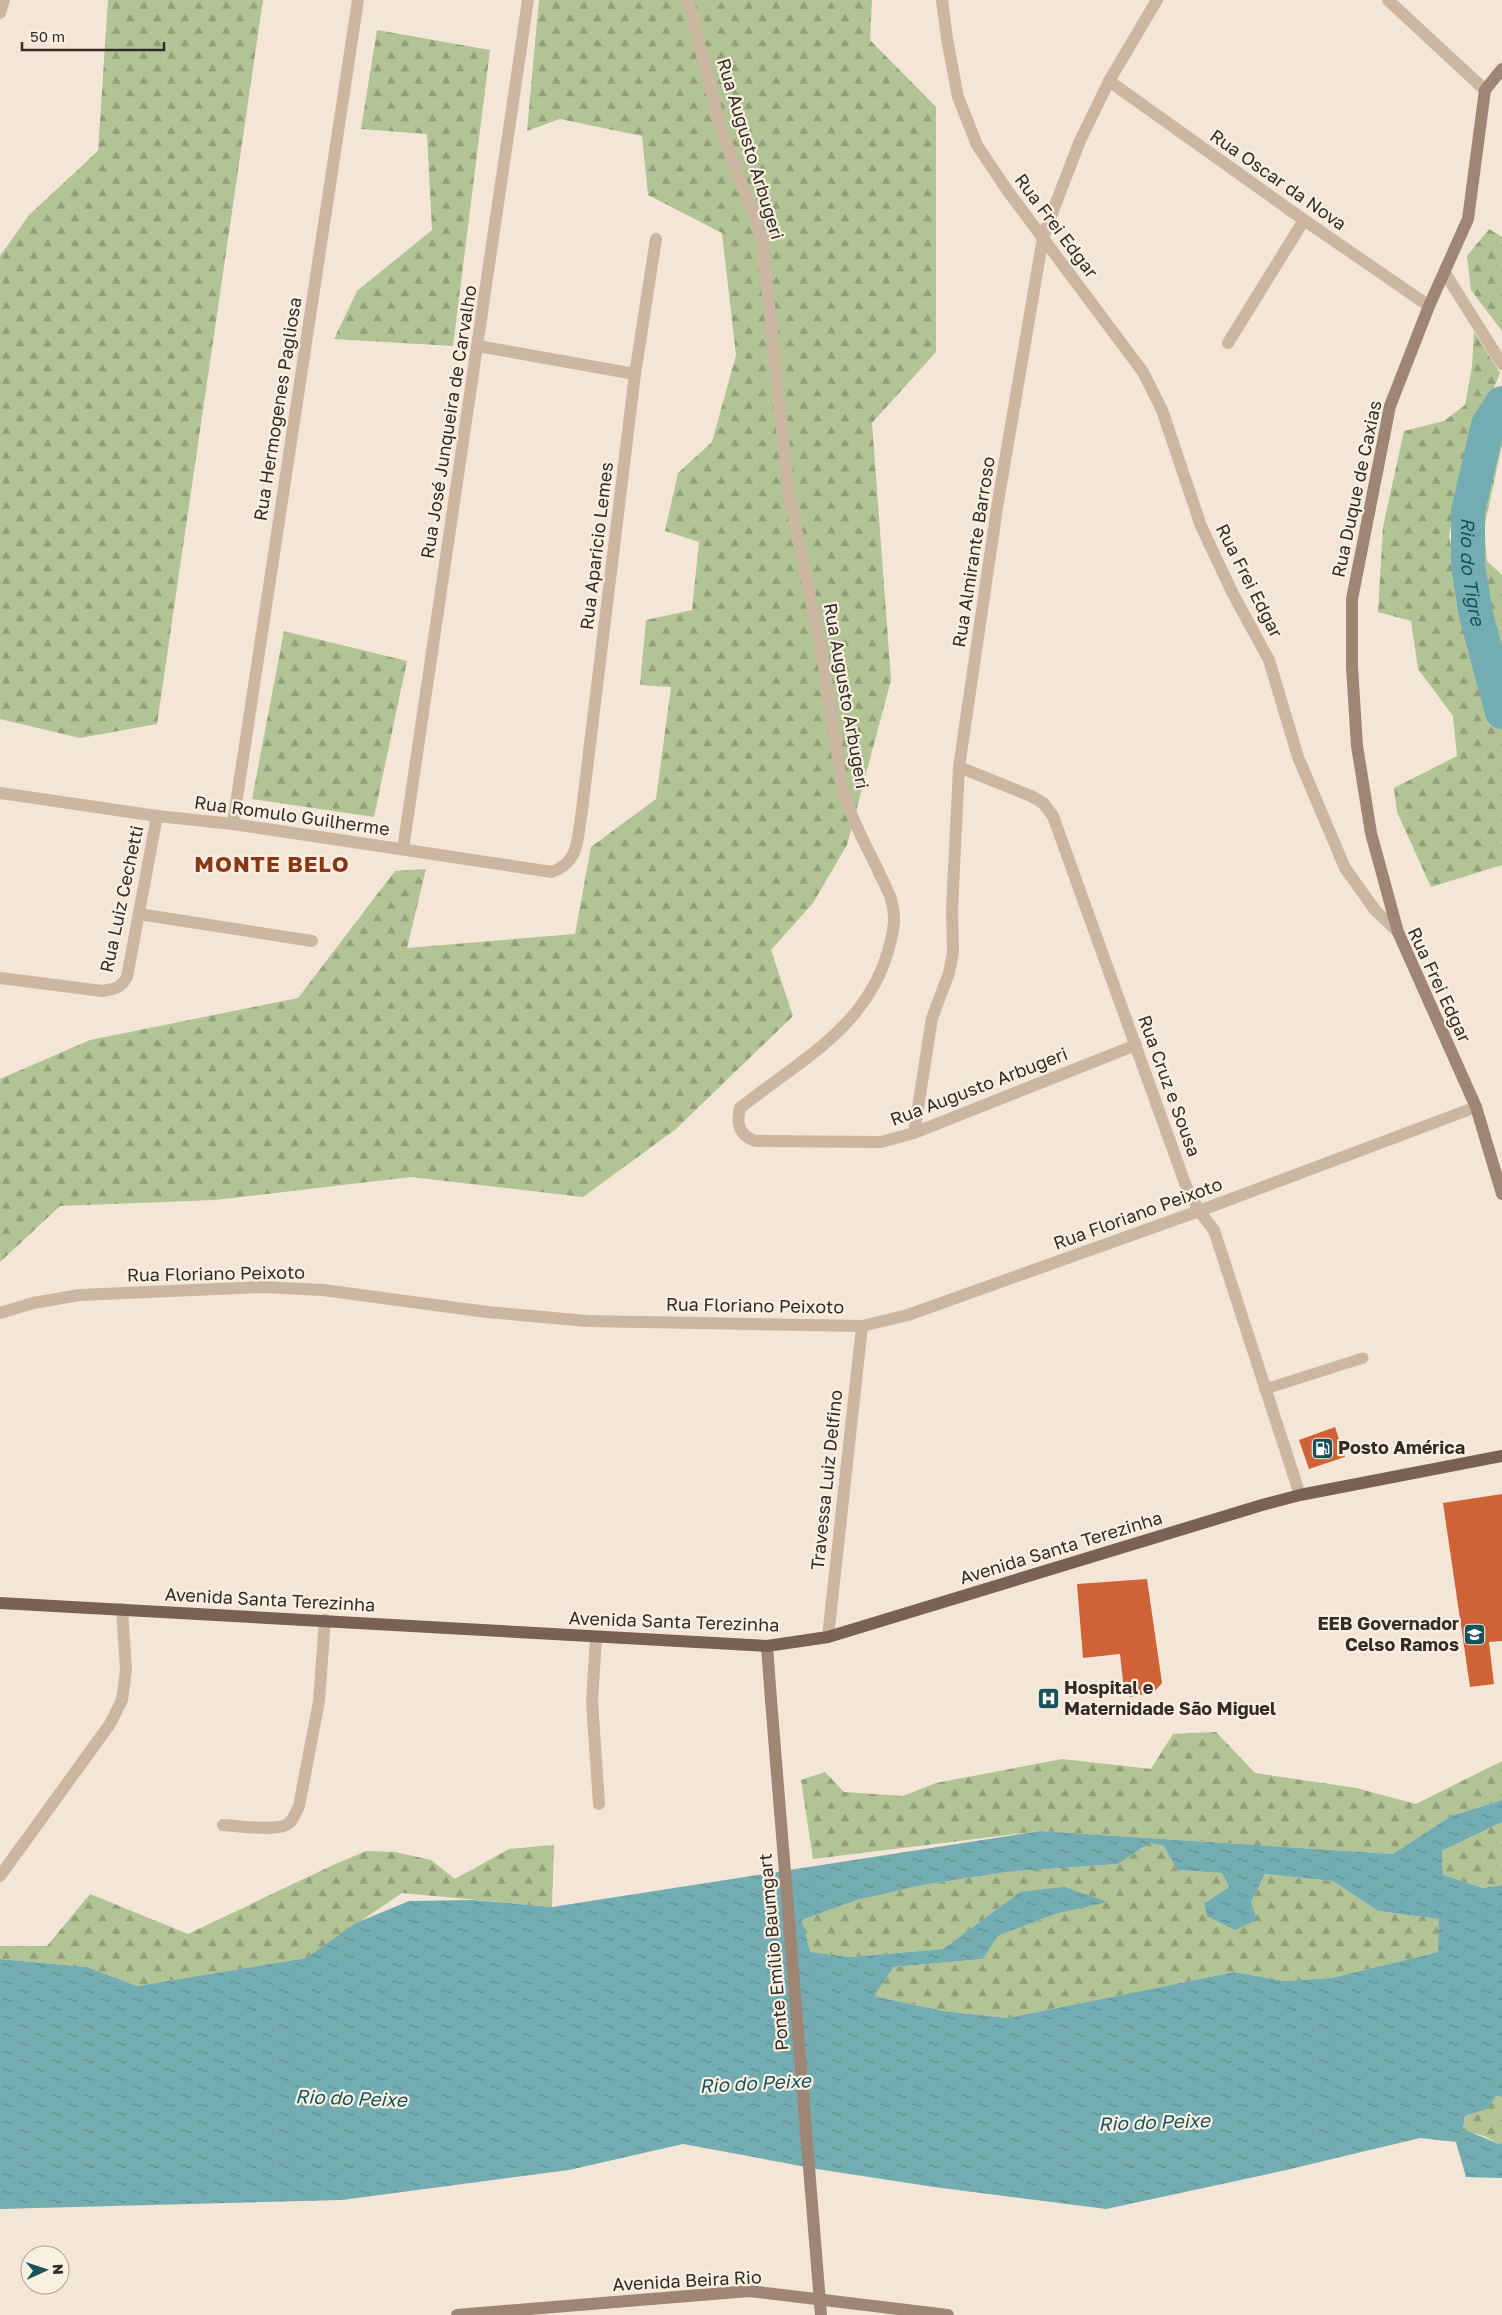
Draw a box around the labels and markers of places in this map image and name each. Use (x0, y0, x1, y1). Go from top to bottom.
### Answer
fuel station icon: Posto América (1310, 1436, 1334, 1460)
place label: Posto América (1338, 1436, 1465, 1458)
place label: EEB Governador Celso Ramos (1317, 1612, 1459, 1655)
school or university icon: EEB Governador Celso Ramos (1463, 1622, 1487, 1646)
place label: Hospital e Maternidade São Miguel (1064, 1676, 1276, 1719)
hospital icon: Hospital e Maternidade São Miguel (1036, 1686, 1060, 1710)

